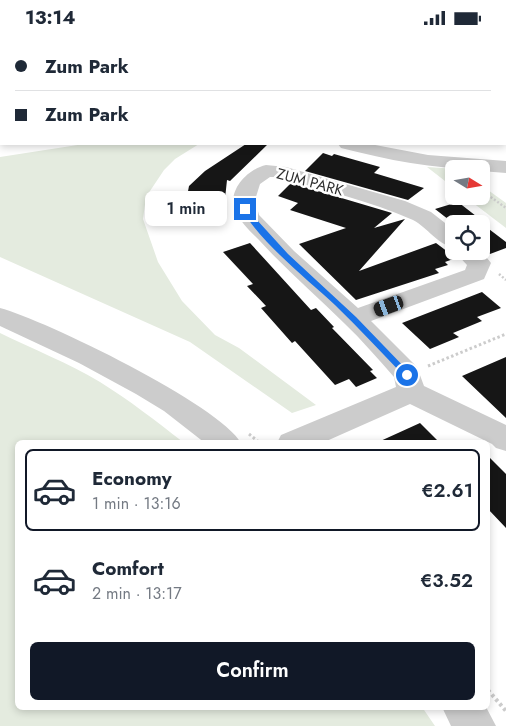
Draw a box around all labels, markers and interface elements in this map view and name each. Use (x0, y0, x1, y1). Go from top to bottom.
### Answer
text: 13:14 (25, 4, 76, 31)
text: Zum Park (45, 53, 129, 80)
text: Zum Park (45, 101, 129, 128)
north arrow (445, 160, 490, 205)
map controls (445, 160, 490, 260)
street label: ZUM PARK (274, 163, 346, 202)
callout: 1 min (145, 191, 228, 227)
text: 1 min (167, 197, 205, 220)
route end (234, 198, 256, 220)
button: locate (445, 215, 490, 260)
car (372, 294, 405, 318)
route start (396, 364, 418, 386)
text: Economy (92, 465, 172, 492)
icon: car (32, 468, 77, 513)
text: €2.61 (422, 477, 473, 504)
text: 1 min · 13:16 (92, 492, 181, 515)
text: Comfort (92, 555, 164, 582)
icon: car (32, 558, 77, 603)
text: €3.52 (420, 567, 473, 594)
text: 2 min · 13:17 (92, 582, 182, 605)
button: Confirm (30, 642, 475, 700)

